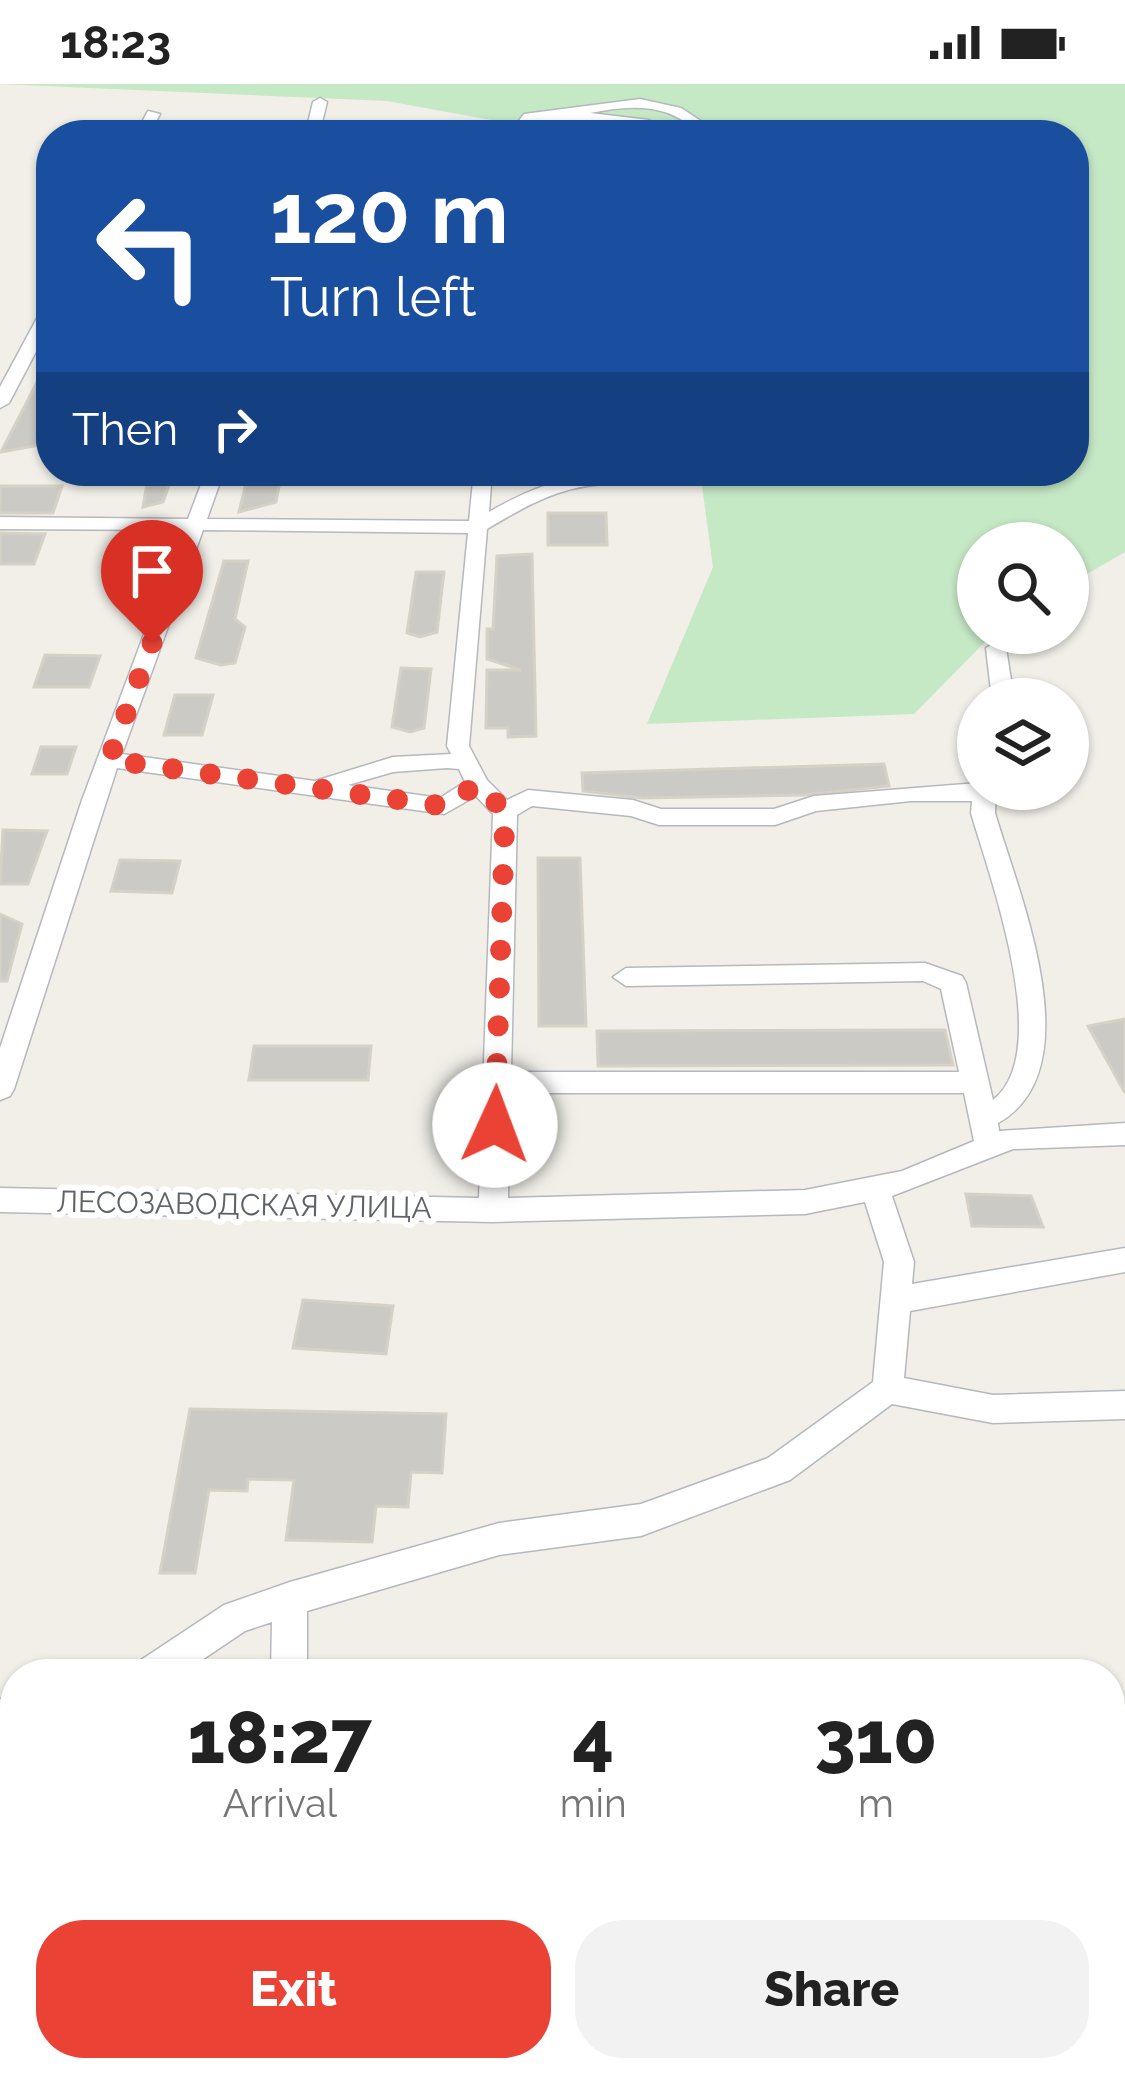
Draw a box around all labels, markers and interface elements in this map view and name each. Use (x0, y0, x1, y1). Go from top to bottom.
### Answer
text: 18:23 (60, 16, 171, 69)
text: 120 m (270, 164, 509, 263)
icon: left (72, 168, 228, 324)
text: Turn left (270, 265, 477, 329)
icon: right (202, 396, 268, 462)
text: Then (72, 403, 178, 456)
pin (101, 520, 203, 643)
map controls (957, 522, 1089, 810)
button: search (957, 522, 1089, 654)
icon: arrive (119, 538, 185, 604)
button: layers (957, 678, 1089, 810)
position arrow (432, 1062, 558, 1188)
street label: ЛЕСОЗАВОДСКАЯ УЛИЦА (56, 1184, 432, 1225)
text: 18:27 (188, 1695, 372, 1780)
text: 4 (572, 1695, 614, 1780)
text: 310 (815, 1695, 937, 1780)
text: Arrival (223, 1780, 337, 1826)
text: min (560, 1780, 627, 1826)
text: m (858, 1780, 894, 1826)
button: Exit (36, 1920, 551, 2058)
button: Share (575, 1920, 1089, 2058)

